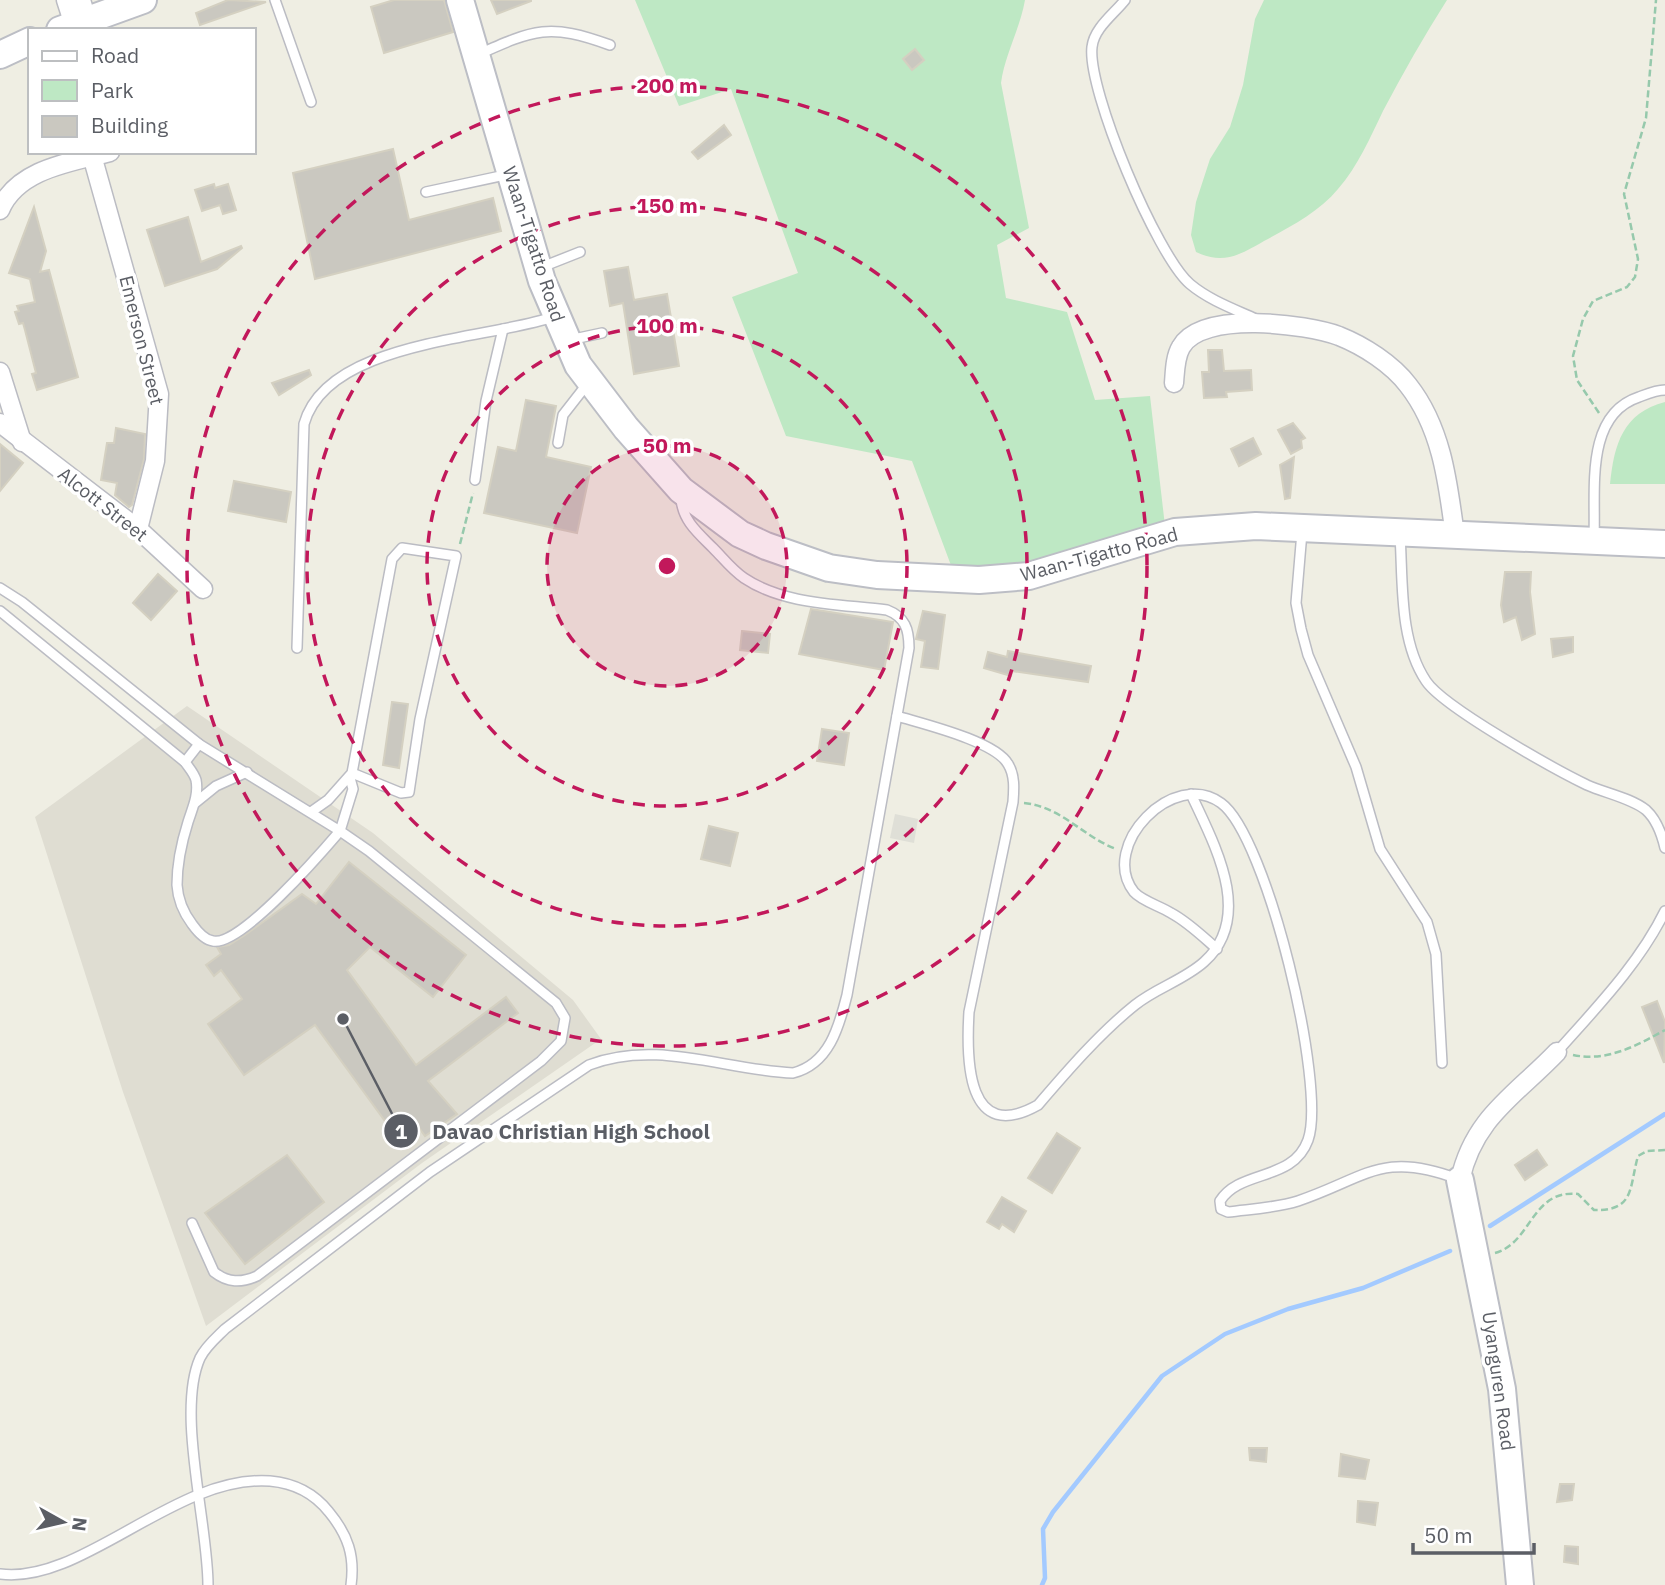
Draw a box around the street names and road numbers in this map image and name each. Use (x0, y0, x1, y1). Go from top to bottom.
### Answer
street label: Waan-Tigatto Road (498, 163, 570, 325)
street label: Emerson Street (114, 273, 170, 407)
street label: Alcott Street (53, 462, 153, 546)
street label: Waan-Tigatto Road (1018, 521, 1180, 587)
street label: Uyanguren Road (1477, 1310, 1521, 1452)

